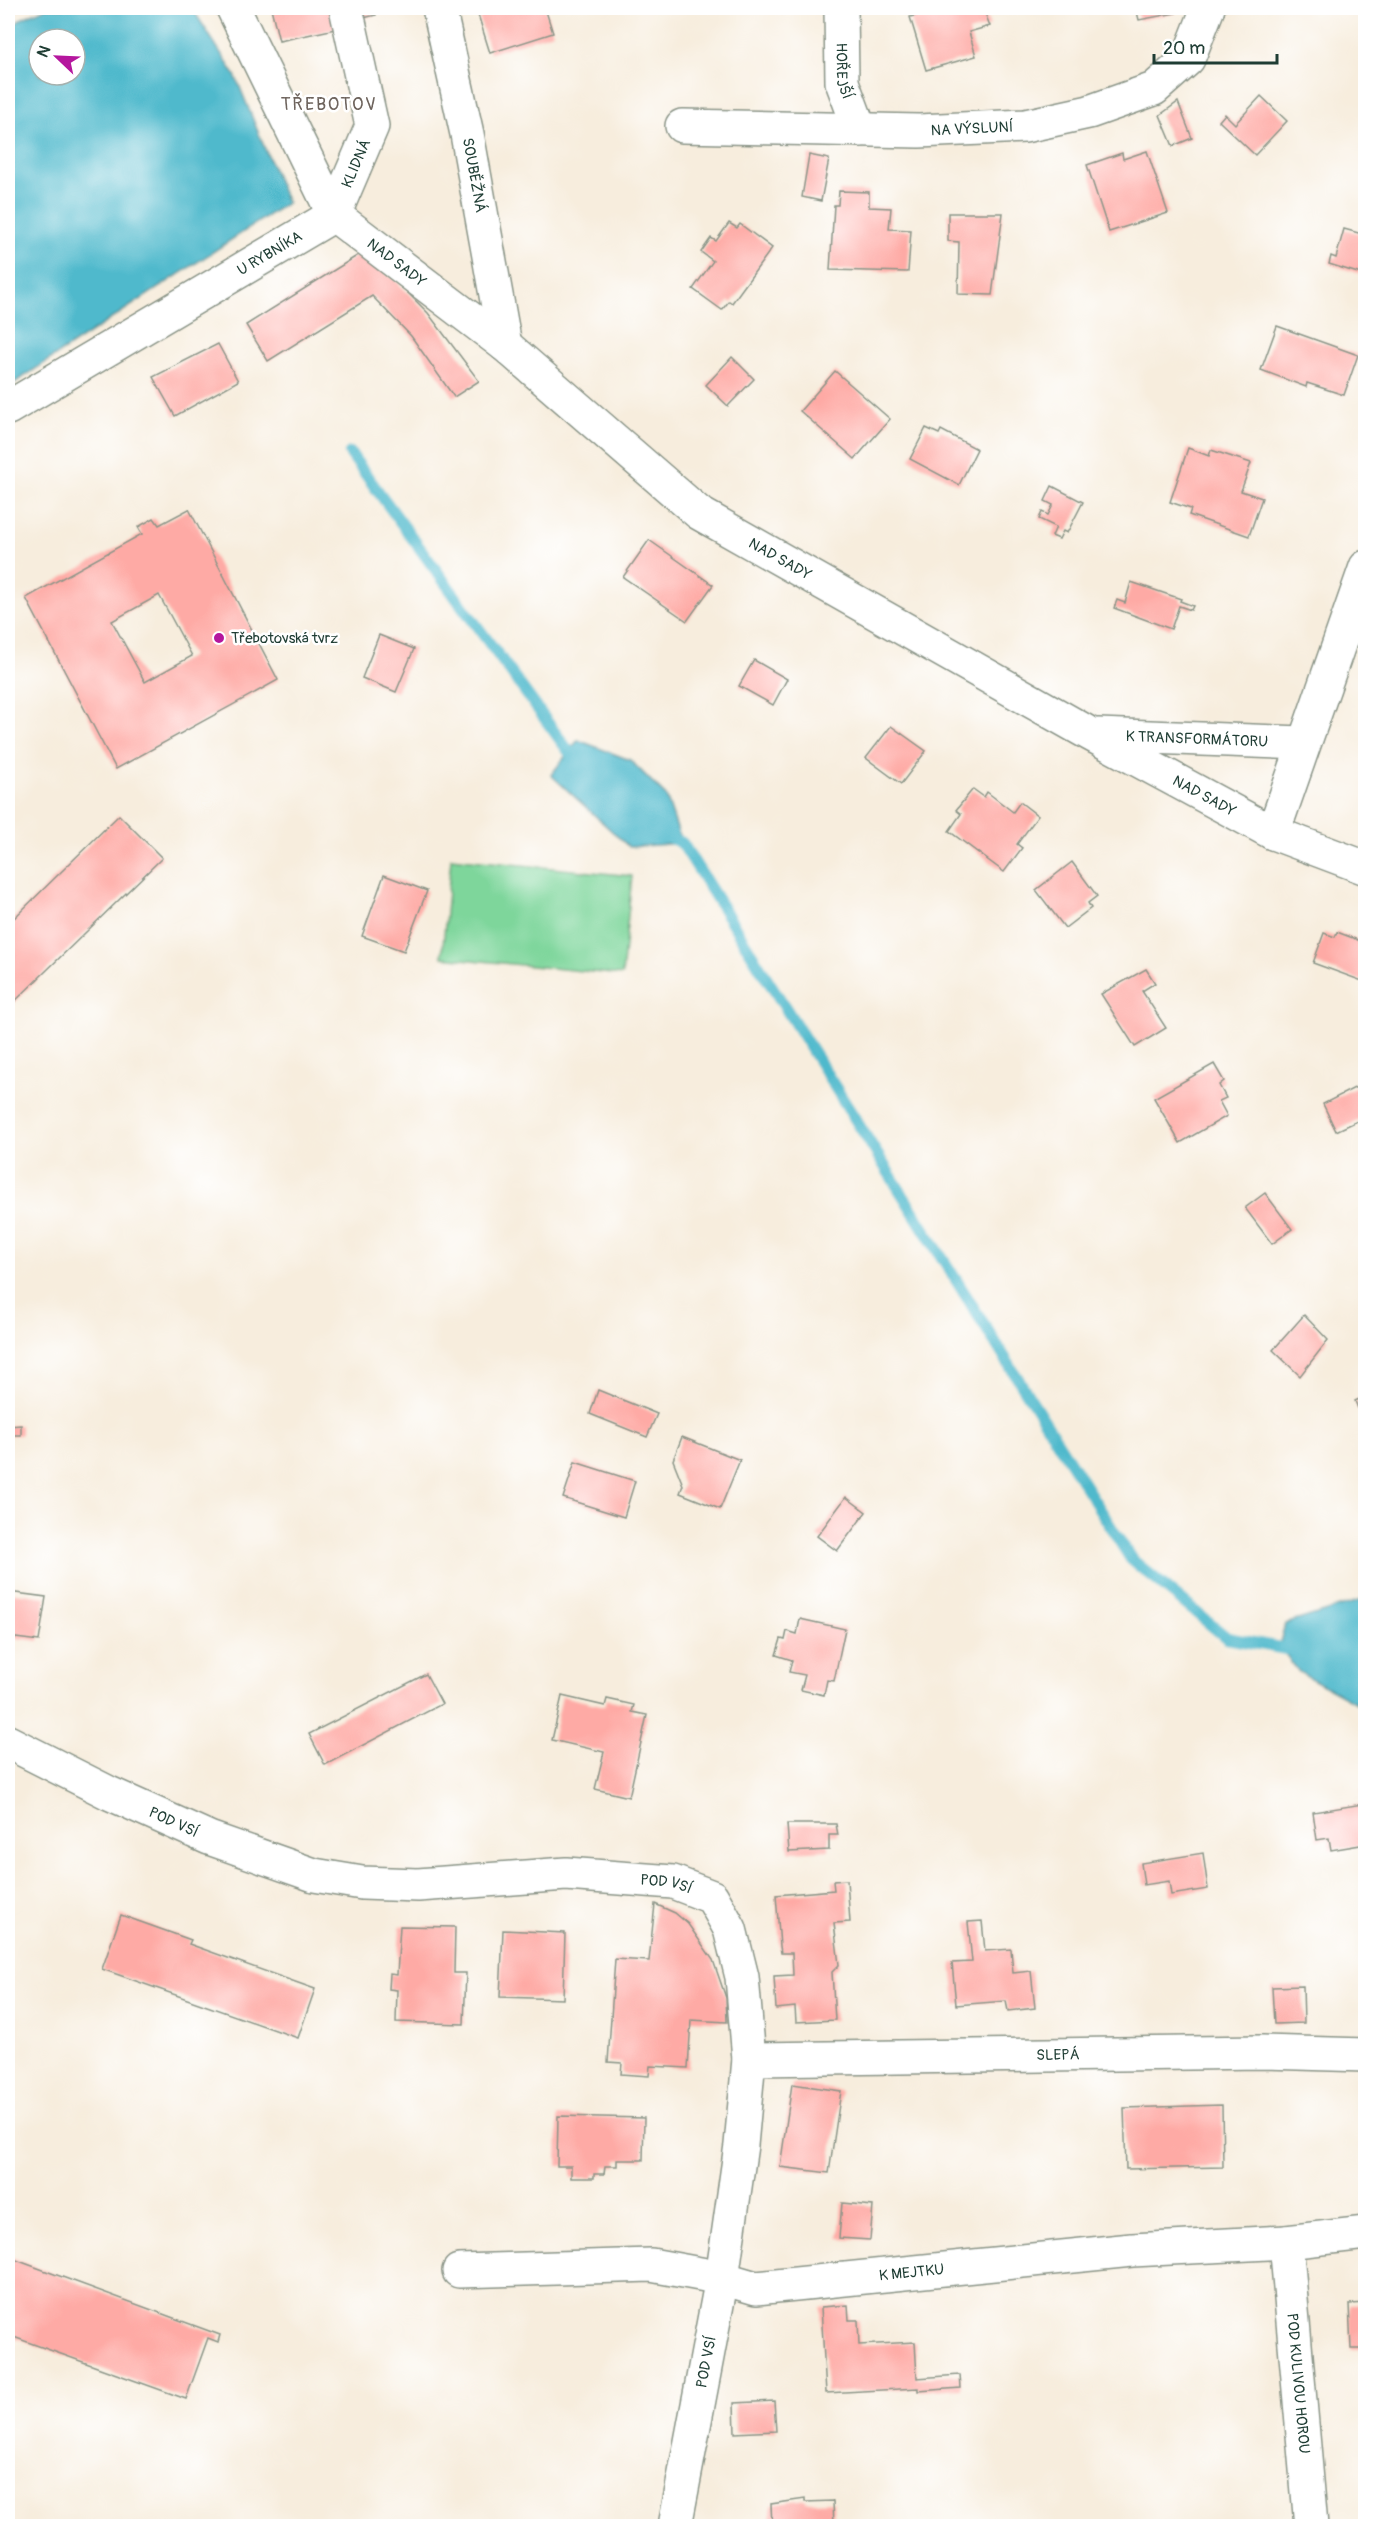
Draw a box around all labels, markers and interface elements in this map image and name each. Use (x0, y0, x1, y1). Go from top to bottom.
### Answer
north arrow (27, 27, 87, 87)
scale bar (1154, 27, 1277, 65)
text: 20 m (1163, 37, 1205, 60)
text: N (33, 42, 56, 60)
street label: HOŘEJŠÍ (831, 43, 857, 102)
district label: TŘEBOTOV (281, 93, 377, 116)
street label: NA VÝSLUNÍ (930, 118, 1014, 140)
street label: KLIDNÁ (338, 136, 375, 191)
street label: SOUBĚŽNÁ (458, 136, 490, 214)
street label: U RYBNÍKA (234, 227, 306, 280)
street label: NAD SADY (363, 235, 430, 292)
street label: NAD SADY (745, 534, 815, 585)
place label: Třebotovská tvrz (231, 629, 338, 648)
marker: Třebotovská tvrz (212, 631, 226, 645)
street label: K TRANSFORMÁTORU (1125, 727, 1269, 752)
street label: NAD SADY (1169, 772, 1239, 821)
street label: POD VSÍ (146, 1803, 202, 1842)
street label: POD VSÍ (640, 1871, 695, 1899)
street label: SLEPÁ (1036, 2045, 1080, 2065)
street label: K MEJTKU (878, 2260, 945, 2286)
street label: POD KULIVOU HOROU (1282, 2312, 1314, 2455)
street label: POD VSÍ (692, 2334, 721, 2390)

